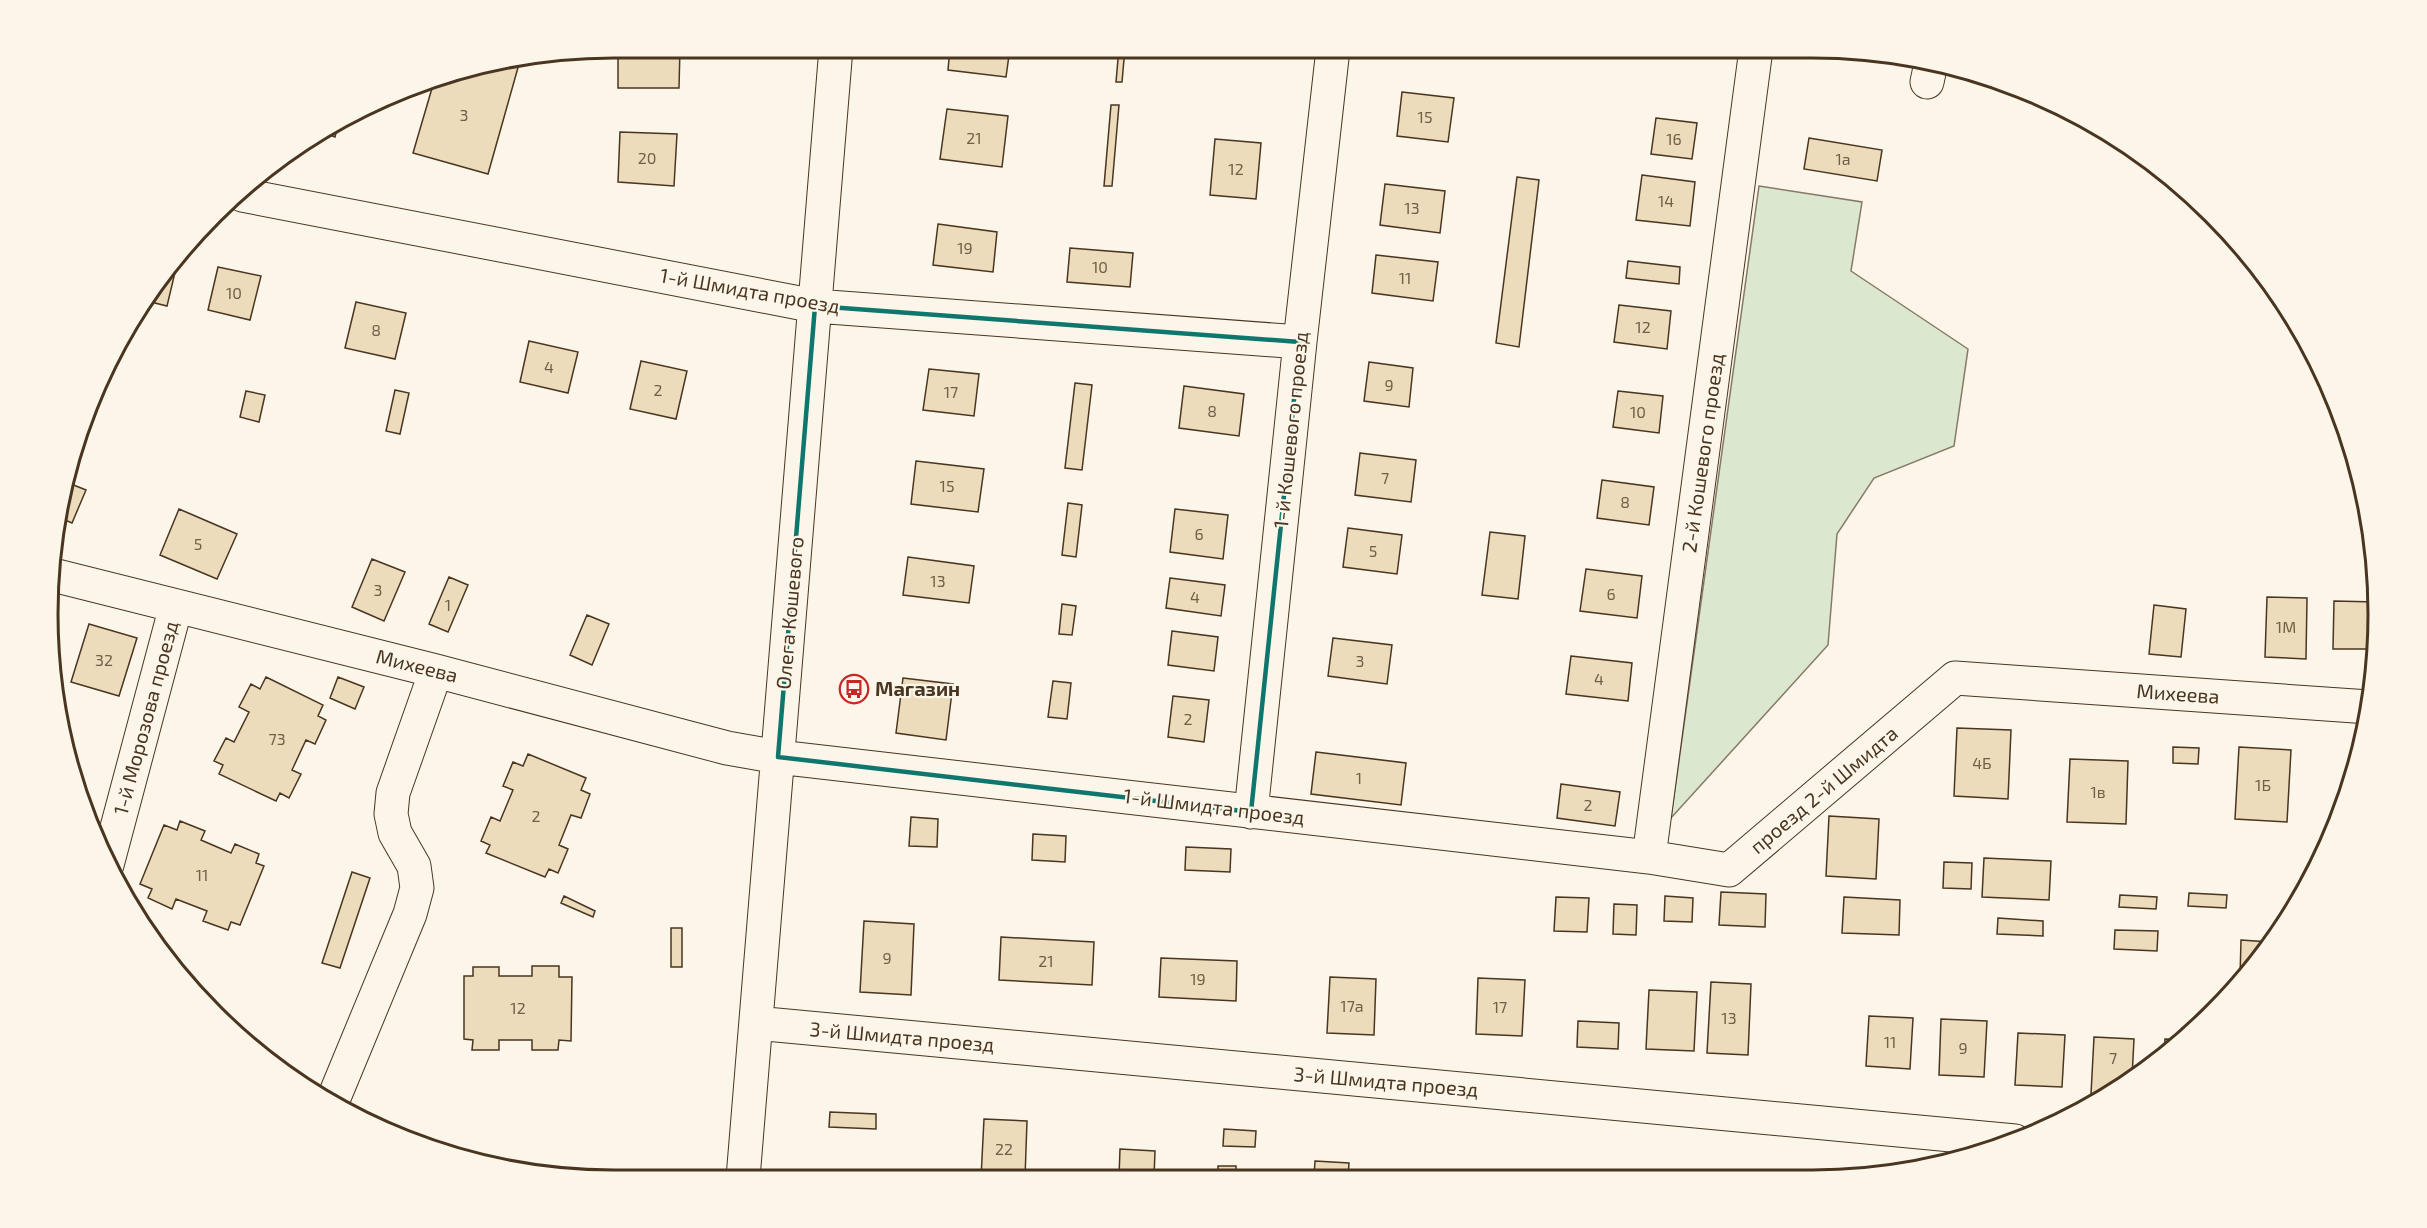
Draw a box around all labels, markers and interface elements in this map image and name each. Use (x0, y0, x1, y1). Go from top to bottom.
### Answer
house number: 3 (460, 105, 468, 124)
house number: 15 (1418, 107, 1432, 126)
house number: 21 (966, 128, 982, 147)
house number: 16 (1666, 129, 1682, 148)
house number: 20 (638, 148, 656, 167)
house number: 1а (1835, 149, 1851, 168)
house number: 12 (1228, 159, 1244, 178)
house number: 14 (1658, 191, 1674, 210)
house number: 13 (1404, 198, 1420, 217)
house number: 19 (957, 238, 973, 257)
house number: 10 (1092, 257, 1108, 276)
street label: 1-й Шмидта проезд (658, 262, 842, 318)
house number: 11 (1399, 268, 1411, 287)
house number: 10 (226, 283, 242, 302)
house number: 12 (1635, 317, 1651, 336)
house number: 8 (371, 320, 381, 339)
street label: 1-й Кошевого проезд (1268, 330, 1312, 529)
street label: 2-й Кошевого проезд (1676, 352, 1728, 554)
house number: 4 (544, 357, 554, 376)
house number: 9 (1384, 375, 1394, 394)
house number: 2 (654, 380, 663, 399)
house number: 17 (944, 382, 958, 401)
house number: 8 (1207, 401, 1217, 420)
house number: 10 (1630, 402, 1646, 421)
house number: 7 (1381, 468, 1389, 487)
house number: 15 (940, 476, 954, 495)
house number: 8 (1620, 492, 1630, 511)
house number: 6 (1194, 524, 1204, 543)
house number: 5 (194, 534, 202, 553)
street label: Олега Кошевого (770, 536, 808, 690)
house number: 5 (1369, 541, 1377, 560)
house number: 13 (930, 571, 946, 590)
house number: 3 (374, 580, 382, 599)
house number: 6 (1606, 584, 1616, 603)
house number: 4 (1190, 587, 1200, 606)
house number: 1 (445, 595, 451, 614)
house number: 1М (2276, 617, 2296, 636)
street label: 1-й Морозова проезд (108, 618, 182, 817)
street label: Михеева (374, 643, 461, 687)
house number: 32 (95, 650, 113, 669)
house number: 3 (1356, 651, 1364, 670)
house number: 4 (1594, 669, 1604, 688)
bus stop icon: Магазин (838, 673, 870, 705)
place label: Магазин (875, 676, 960, 700)
street label: Михеева (2136, 678, 2221, 708)
house number: 2 (1184, 709, 1193, 728)
street label: проезд 2-й Шмидта (1745, 720, 1902, 858)
house number: 73 (268, 729, 286, 748)
house number: 4Б (1972, 753, 1992, 772)
house number: 1 (1356, 768, 1362, 787)
house number: 1Б (2255, 775, 2271, 794)
house number: 1в (2090, 782, 2106, 801)
street label: 1-й Шмидта проезд (1122, 783, 1306, 829)
house number: 2 (1584, 795, 1593, 814)
house number: 2 (532, 806, 541, 825)
house number: 11 (196, 865, 208, 884)
house number: 9 (882, 948, 892, 967)
house number: 21 (1038, 951, 1054, 970)
house number: 19 (1190, 969, 1206, 988)
house number: 17а (1340, 996, 1364, 1015)
house number: 17 (1493, 997, 1507, 1016)
house number: 12 (510, 998, 526, 1017)
house number: 13 (1721, 1008, 1737, 1027)
street label: 3-й Шмидта проезд (809, 1016, 995, 1056)
house number: 11 (1884, 1032, 1896, 1051)
house number: 9 (1958, 1038, 1968, 1057)
house number: 7 (2109, 1048, 2117, 1067)
street label: 3-й Шмидта проезд (1293, 1061, 1479, 1101)
house number: 22 (995, 1139, 1013, 1158)

